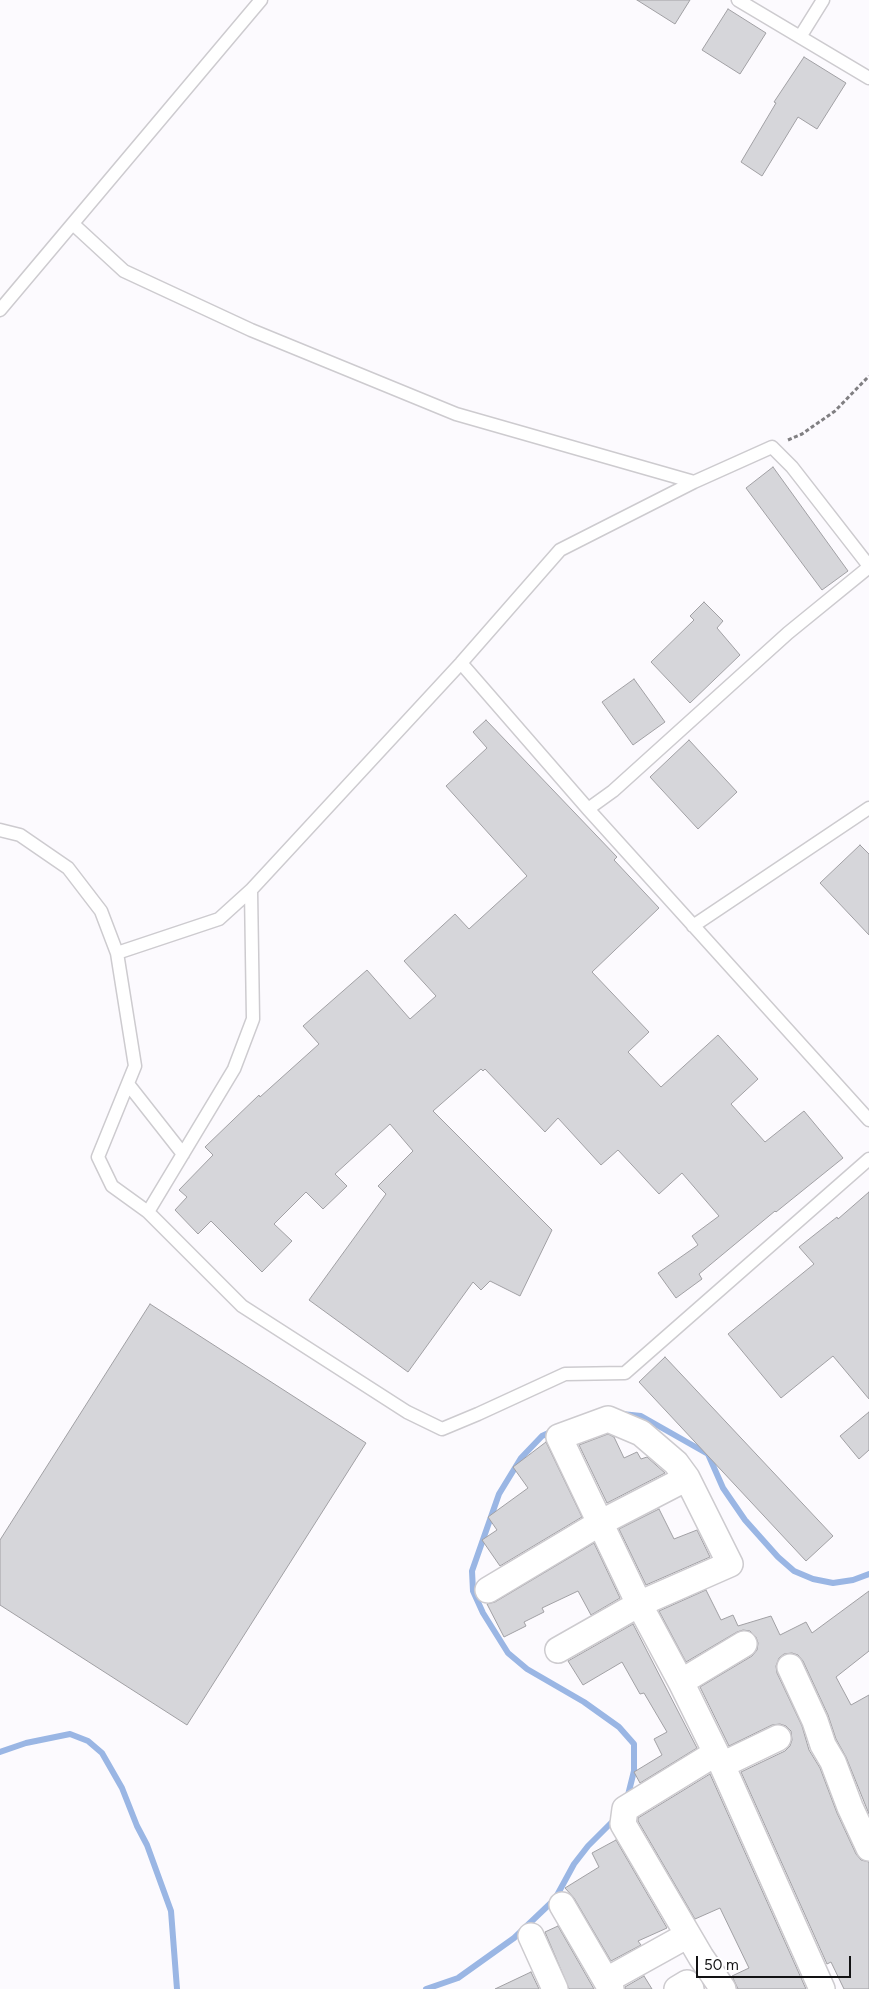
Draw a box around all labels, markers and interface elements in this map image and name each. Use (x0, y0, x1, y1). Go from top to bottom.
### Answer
scale bar (699, 1946, 854, 1978)
text: 50 m (704, 1956, 739, 1974)

